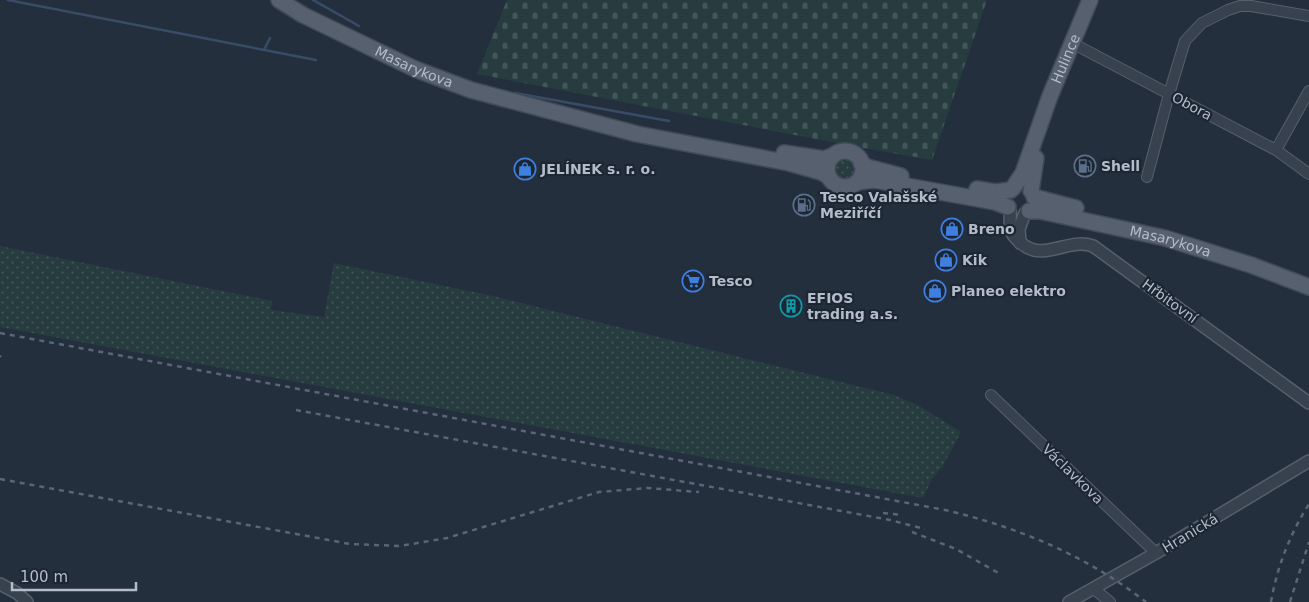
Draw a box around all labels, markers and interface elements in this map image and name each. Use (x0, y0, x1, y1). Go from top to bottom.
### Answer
street label: Hulince (1048, 31, 1083, 86)
street label: Masarykova (372, 43, 455, 91)
street label: Obora (1169, 89, 1215, 123)
fuel station icon: Shell (1073, 154, 1097, 178)
shop icon: JELÍNEK s. r. o. (513, 157, 537, 181)
place label: Shell (1101, 158, 1140, 174)
place label: JELÍNEK s. r. o. (540, 161, 655, 177)
place label: Tesco Valašské Meziříčí (820, 189, 937, 221)
fuel station icon: Tesco Valašské Meziříčí (792, 193, 816, 217)
shop icon: Breno (940, 217, 964, 241)
place label: Breno (968, 221, 1015, 237)
street label: Masarykova (1128, 223, 1213, 260)
shop icon: Kik (934, 248, 958, 272)
place label: Kik (962, 252, 988, 268)
supermarket icon: Tesco (681, 269, 705, 293)
place label: Tesco (709, 273, 753, 289)
street label: Hřbitovní (1139, 276, 1202, 327)
shop icon: Planeo elektro (923, 279, 947, 303)
place label: Planeo elektro (951, 283, 1066, 299)
place label: EFIOS trading a.s. (807, 290, 898, 322)
building icon: EFIOS trading a.s. (779, 294, 803, 318)
street label: Václavkova (1039, 441, 1107, 507)
street label: Hranická (1159, 510, 1221, 556)
scale bar (12, 560, 136, 592)
text: 100 m (20, 568, 68, 586)

